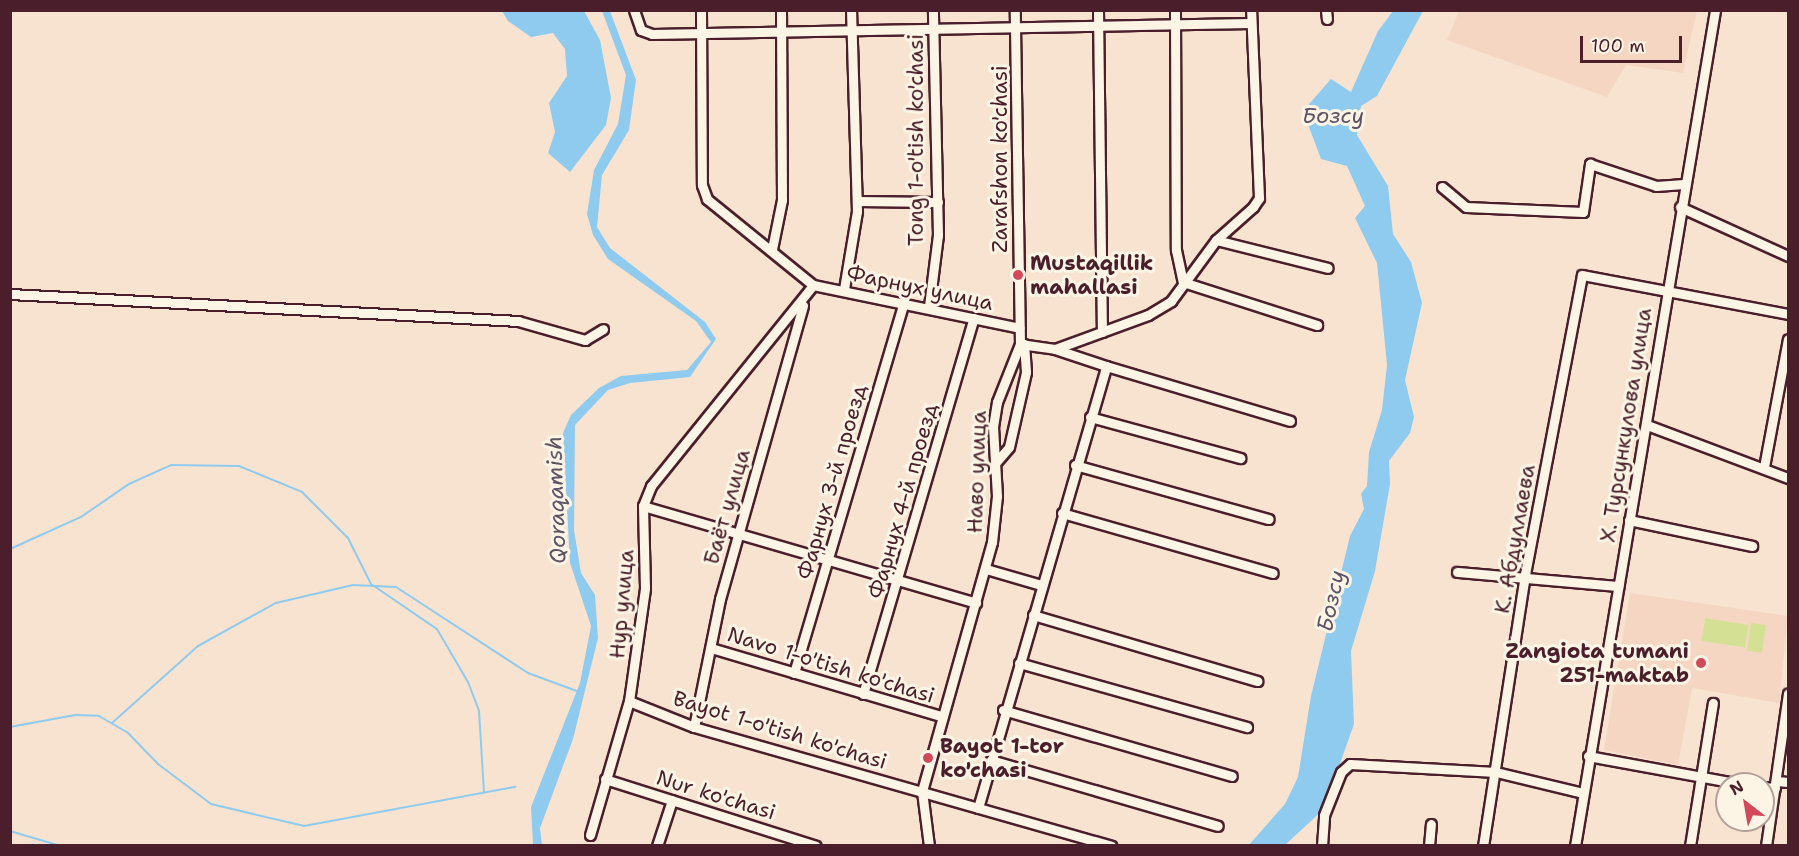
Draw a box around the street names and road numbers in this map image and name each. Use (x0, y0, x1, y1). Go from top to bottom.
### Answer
street label: Tong 1-o'tish ko'chasi (903, 34, 929, 246)
street label: Zarafshon ko'chasi (987, 65, 1013, 253)
street label: Фарнух улица (844, 260, 996, 316)
street label: Х. Турсункулова улица (1595, 306, 1657, 544)
street label: Фарнух 3-й проезд (792, 382, 872, 582)
street label: Фарнух 4-й проезд (863, 400, 943, 602)
street label: Наво улица (962, 410, 992, 534)
street label: Баёт улица (698, 446, 756, 568)
street label: К. Абдуллаева (1489, 463, 1541, 615)
street label: Нур улица (605, 548, 639, 660)
street label: Navo 1-o'tish ko'chasi (724, 621, 938, 709)
street label: Bayot 1-o'tish ko'chasi (670, 685, 890, 775)
street label: Nur ko'chasi (653, 765, 779, 825)

